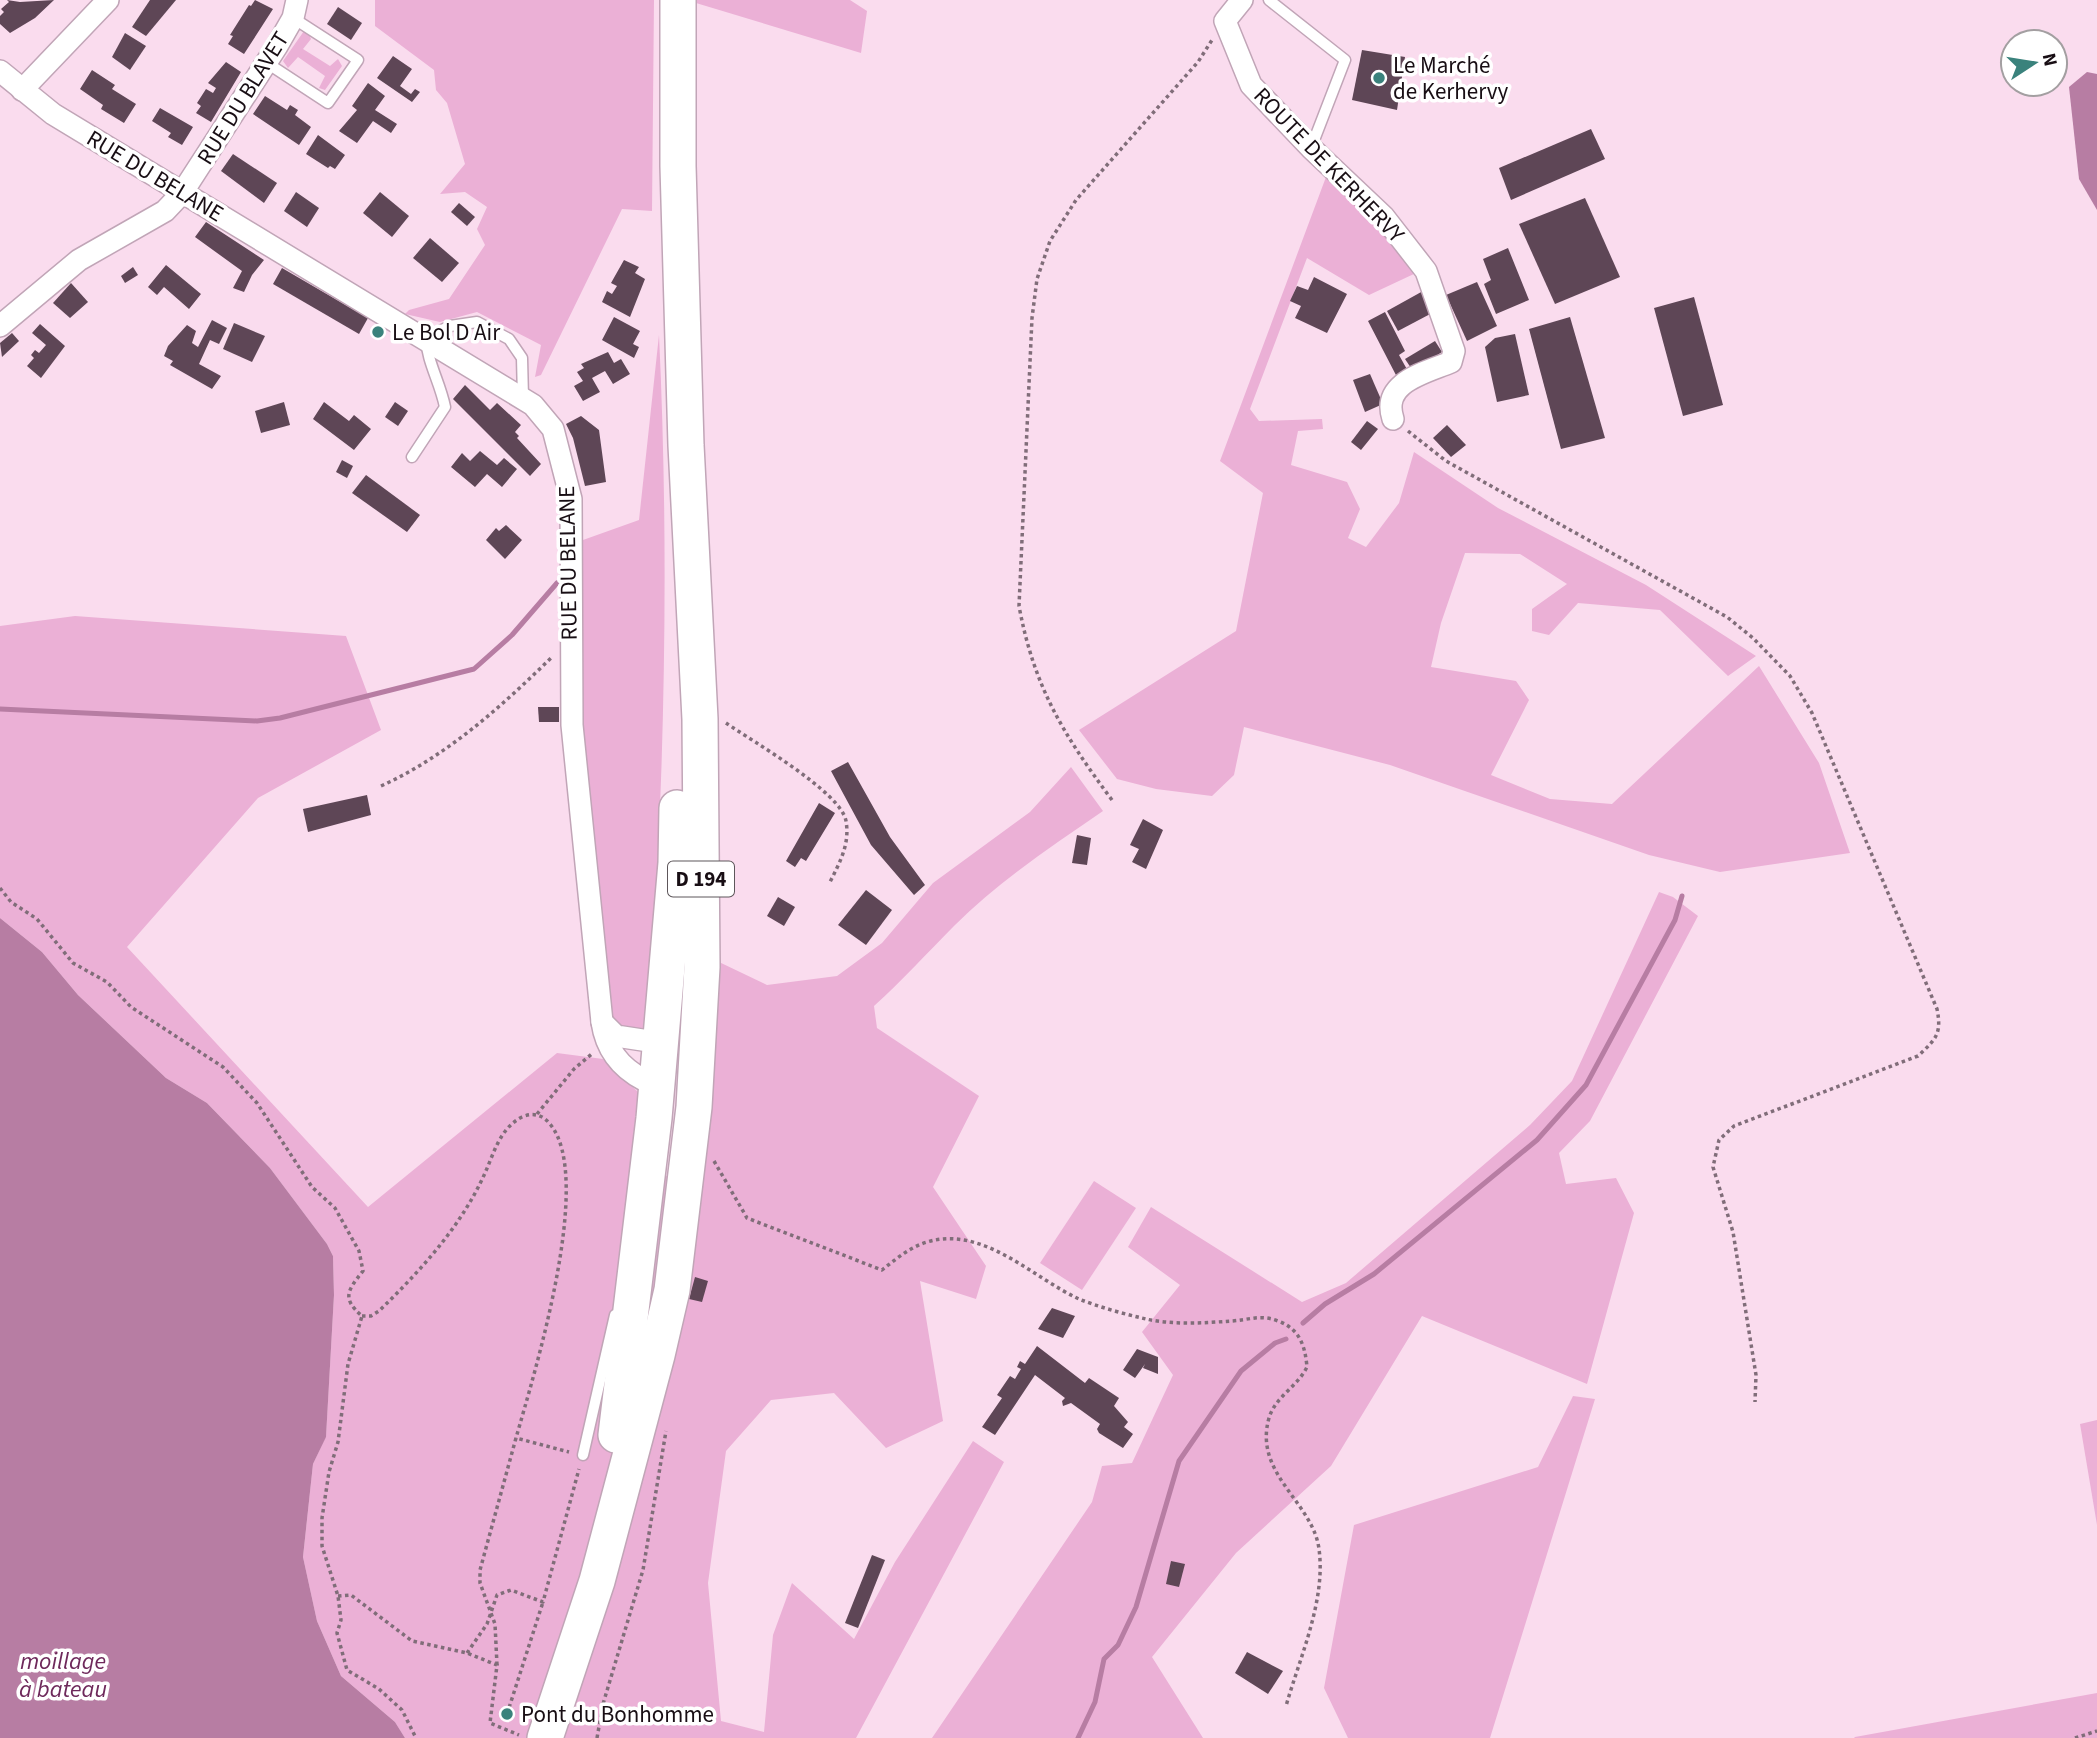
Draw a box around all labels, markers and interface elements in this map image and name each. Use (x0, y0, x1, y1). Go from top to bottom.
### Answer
street label: RUE DU BLAVET (189, 25, 297, 171)
north arrow (1999, 28, 2069, 98)
place label: Le Marché de Kerhervy (1393, 49, 1509, 108)
text: N (2035, 51, 2064, 69)
marker: Le Marché de Kerhervy (1371, 70, 1387, 86)
street label: ROUTE DE KERHERVY (1246, 80, 1412, 250)
street label: RUE DU BELANE (80, 122, 230, 230)
place label: Le Bol D Air (392, 316, 501, 349)
marker: Le Bol D Air (370, 324, 386, 340)
street label: RUE DU BELANE (550, 485, 586, 641)
road number: D 194 (668, 862, 734, 896)
water label: moillage à bateau (19, 1644, 107, 1707)
place label: Pont du Bonhomme (521, 1698, 714, 1731)
marker: Pont du Bonhomme (499, 1706, 515, 1722)

